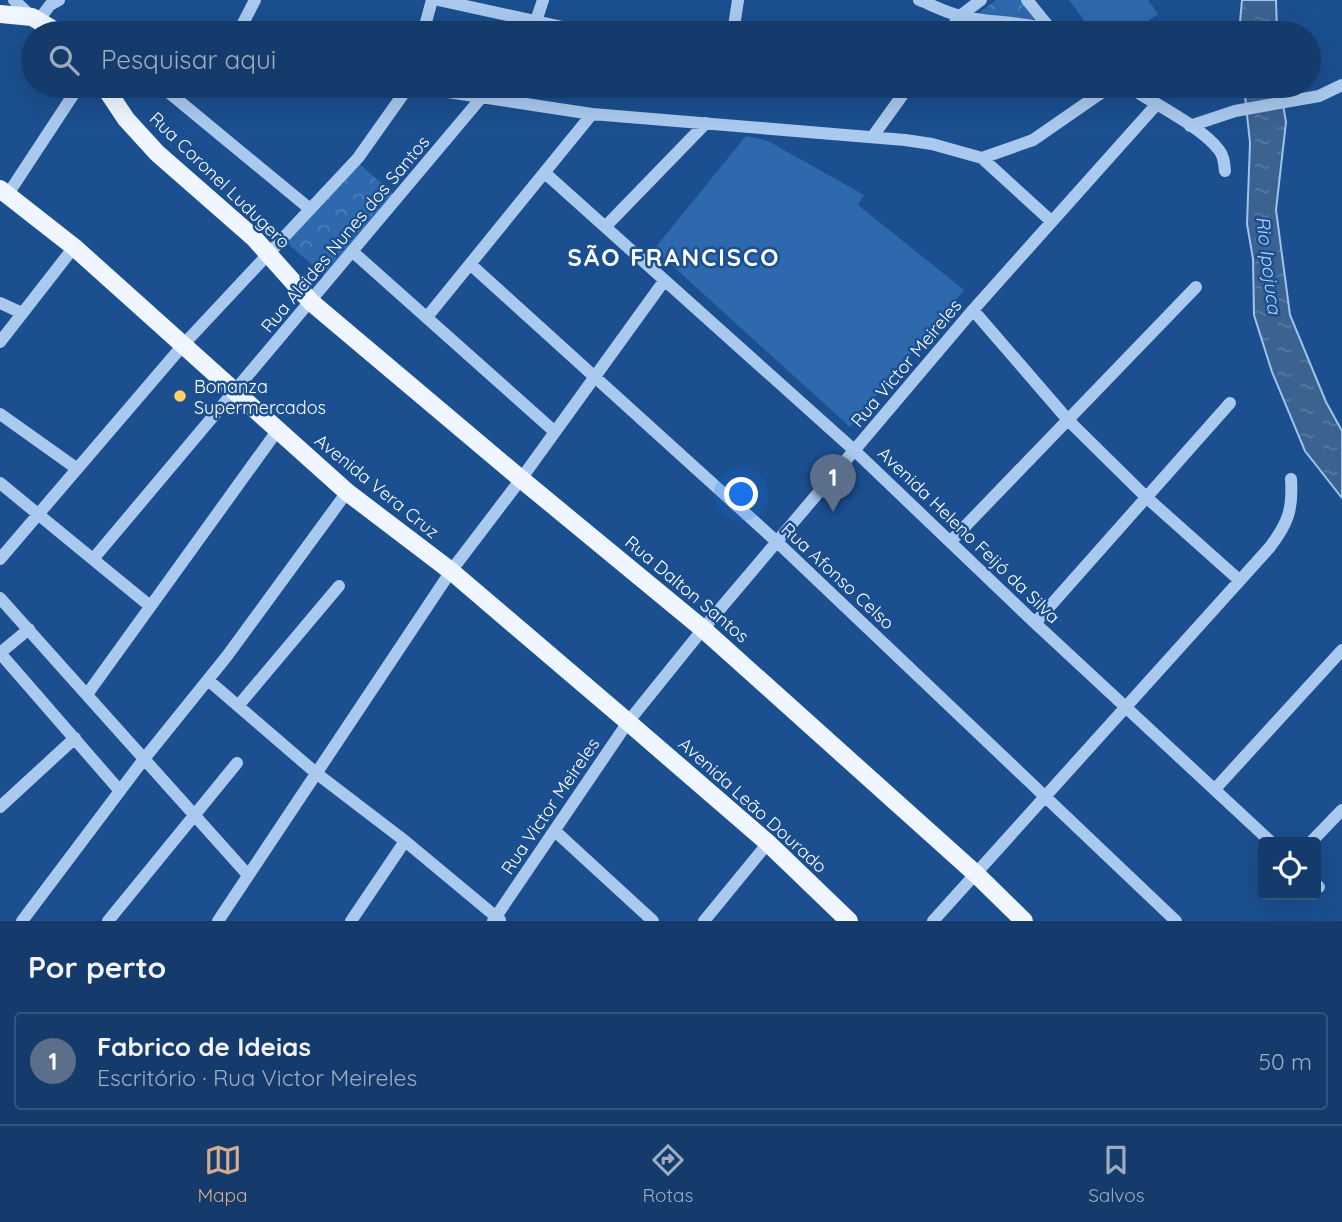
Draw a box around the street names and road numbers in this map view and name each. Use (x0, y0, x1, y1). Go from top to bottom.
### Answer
street label: Rua Coronel Ludugero (145, 107, 295, 253)
street label: Rua Alcides Nunes dos Santos (256, 131, 434, 337)
street label: Rua Victor Meireles (846, 294, 966, 432)
street label: Avenida Vera Cruz (310, 429, 444, 543)
street label: Avenida Heleno Feijó da Silva (873, 442, 1065, 628)
street label: Rua Afonso Celso (777, 518, 899, 634)
street label: Rua Dalton Santos (620, 530, 754, 648)
street label: Avenida Leão Dourado (674, 732, 832, 878)
street label: Rua Victor Meireles (496, 733, 604, 879)

